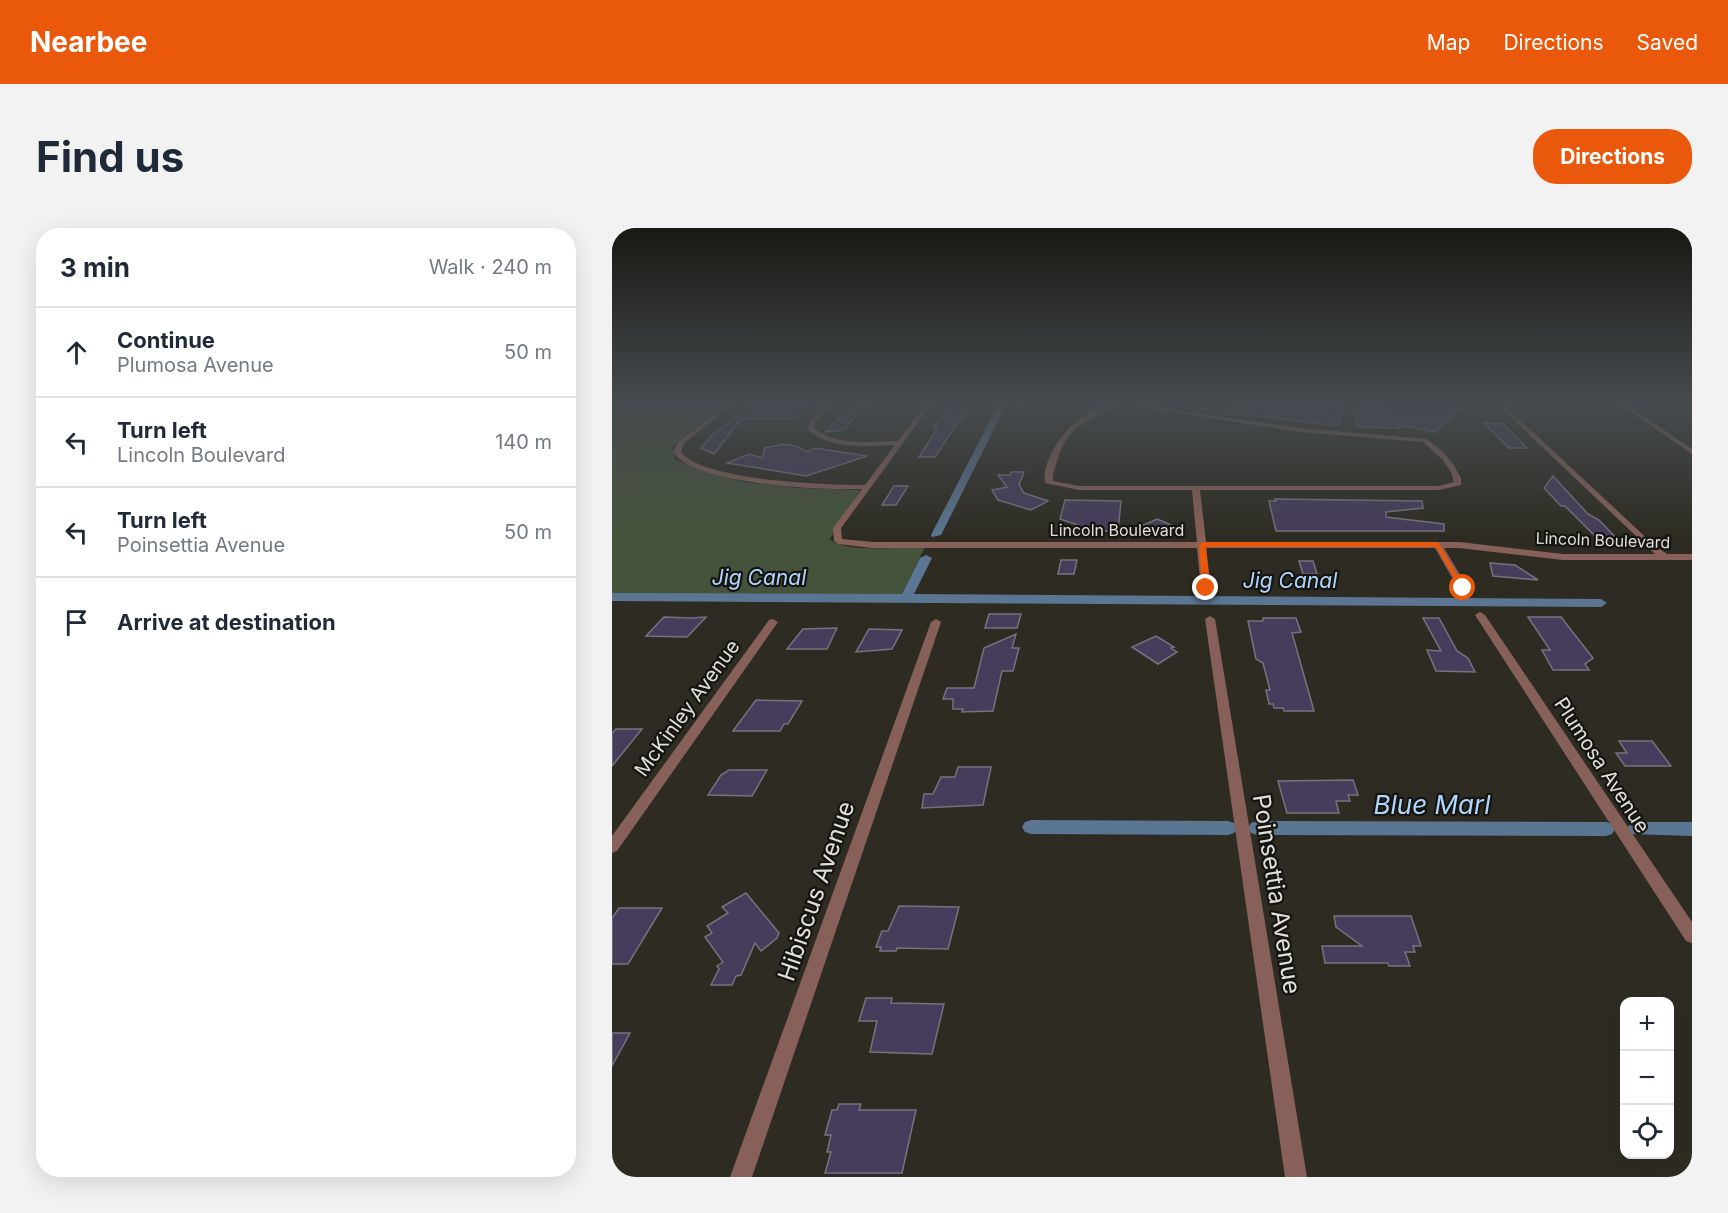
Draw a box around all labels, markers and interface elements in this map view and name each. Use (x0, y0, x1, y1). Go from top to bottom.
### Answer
text: Nearbee (30, 25, 147, 59)
text: Map (1427, 30, 1470, 55)
text: Directions (1503, 30, 1604, 55)
text: Saved (1637, 30, 1698, 55)
button: Directions (1533, 129, 1692, 184)
text: Find us (36, 131, 184, 182)
text: 3 min (60, 252, 130, 283)
text: Walk · 240 m (429, 255, 552, 279)
text: Continue (117, 327, 215, 353)
icon: ahead (60, 336, 93, 369)
text: 50 m (504, 340, 552, 364)
text: Plumosa Avenue (117, 353, 274, 377)
text: Turn left (117, 417, 207, 443)
icon: left (60, 426, 93, 459)
text: 140 m (495, 430, 552, 454)
text: Lincoln Boulevard (117, 443, 286, 467)
text: Turn left (117, 507, 207, 533)
icon: left (60, 516, 93, 549)
text: 50 m (504, 520, 552, 544)
street label: Lincoln Boulevard (1050, 520, 1184, 540)
street label: Lincoln Boulevard (1535, 528, 1671, 552)
text: Poinsettia Avenue (117, 533, 285, 557)
water label: Jig Canal (712, 565, 807, 590)
water label: Jig Canal (1243, 568, 1338, 593)
route end (1192, 574, 1218, 600)
route start (1449, 574, 1475, 600)
icon: arrive (60, 606, 93, 639)
text: Arrive at destination (117, 609, 336, 635)
street label: McKinley Avenue (629, 635, 745, 781)
street label: Plumosa Avenue (1549, 693, 1655, 837)
water label: Blue Marl (1374, 789, 1491, 820)
street label: Poinsettia Avenue (1247, 792, 1307, 996)
street label: Hibiscus Avenue (772, 797, 860, 985)
map controls (1620, 997, 1674, 1159)
button: + (1620, 997, 1674, 1051)
button: − (1620, 1051, 1674, 1105)
button: locate (1620, 1105, 1674, 1159)

